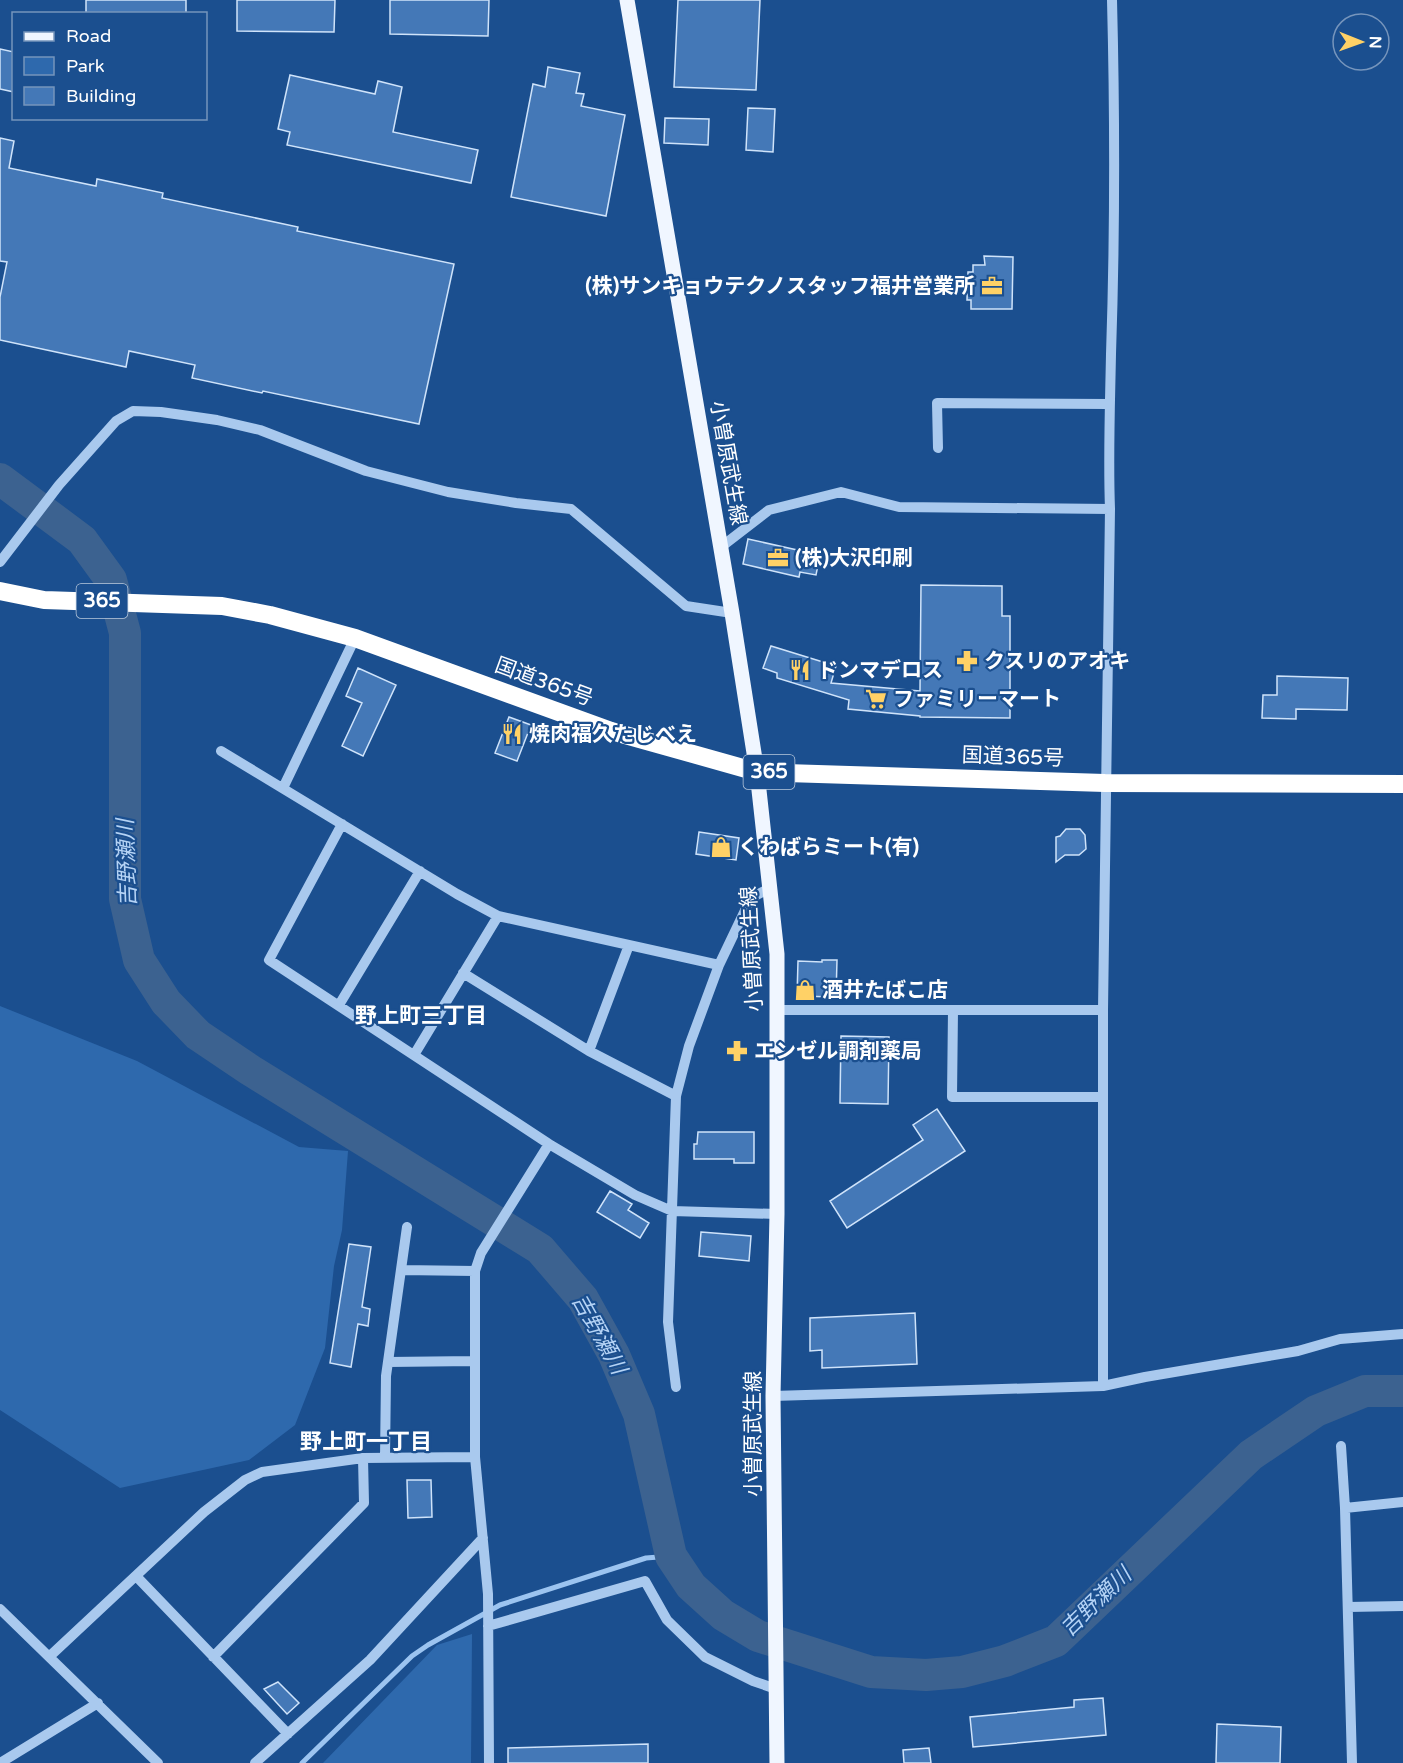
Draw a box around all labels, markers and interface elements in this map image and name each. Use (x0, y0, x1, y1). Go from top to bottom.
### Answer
legend (12, 12, 207, 120)
north arrow (1331, 12, 1391, 72)
text: Road (66, 25, 111, 47)
text: N (1365, 36, 1385, 49)
text: Park (66, 55, 105, 77)
text: Building (66, 85, 136, 107)
place label: (株)サンキョウテクノスタッフ福井営業所 (585, 274, 975, 299)
office icon: (株)サンキョウテクノスタッフ福井営業所 (980, 274, 1004, 298)
street label: 小曽原武生線 (705, 399, 751, 527)
office icon: (株)大沢印刷 (766, 546, 790, 570)
place label: (株)大沢印刷 (795, 546, 913, 571)
road number: 365 (76, 584, 128, 618)
pharmacy icon: クスリのアオキ (955, 649, 979, 673)
place label: クスリのアオキ (984, 649, 1130, 674)
street label: 国道365号 (492, 653, 596, 711)
restaurant icon: ドンマデロス (788, 658, 812, 682)
place label: ドンマデロス (817, 658, 943, 683)
supermarket icon: ファミリーマート (864, 687, 888, 711)
place label: ファミリーマート (893, 687, 1061, 712)
restaurant icon: 焼肉福久たじべえ (500, 722, 524, 746)
place label: 焼肉福久たじべえ (529, 722, 697, 747)
street label: 国道365号 (961, 743, 1065, 771)
road number: 365 (744, 755, 794, 789)
water label: 吉野瀬川 (112, 817, 142, 907)
shop icon: くわばらミート(有) (709, 835, 733, 859)
place label: くわばらミート(有) (738, 835, 919, 860)
street label: 小曽原武生線 (736, 885, 768, 1013)
shop icon: 酒井たばこ店 (793, 978, 817, 1002)
place label: 酒井たばこ店 (822, 978, 948, 1003)
district label: 野上町三丁目 (355, 1003, 487, 1029)
pharmacy icon: エンゼル調剤薬局 (725, 1039, 749, 1063)
place label: エンゼル調剤薬局 (754, 1039, 922, 1064)
water label: 吉野瀬川 (566, 1289, 633, 1381)
street label: 小曽原武生線 (741, 1371, 766, 1497)
district label: 野上町一丁目 (300, 1429, 432, 1455)
water label: 吉野瀬川 (1055, 1561, 1138, 1642)

